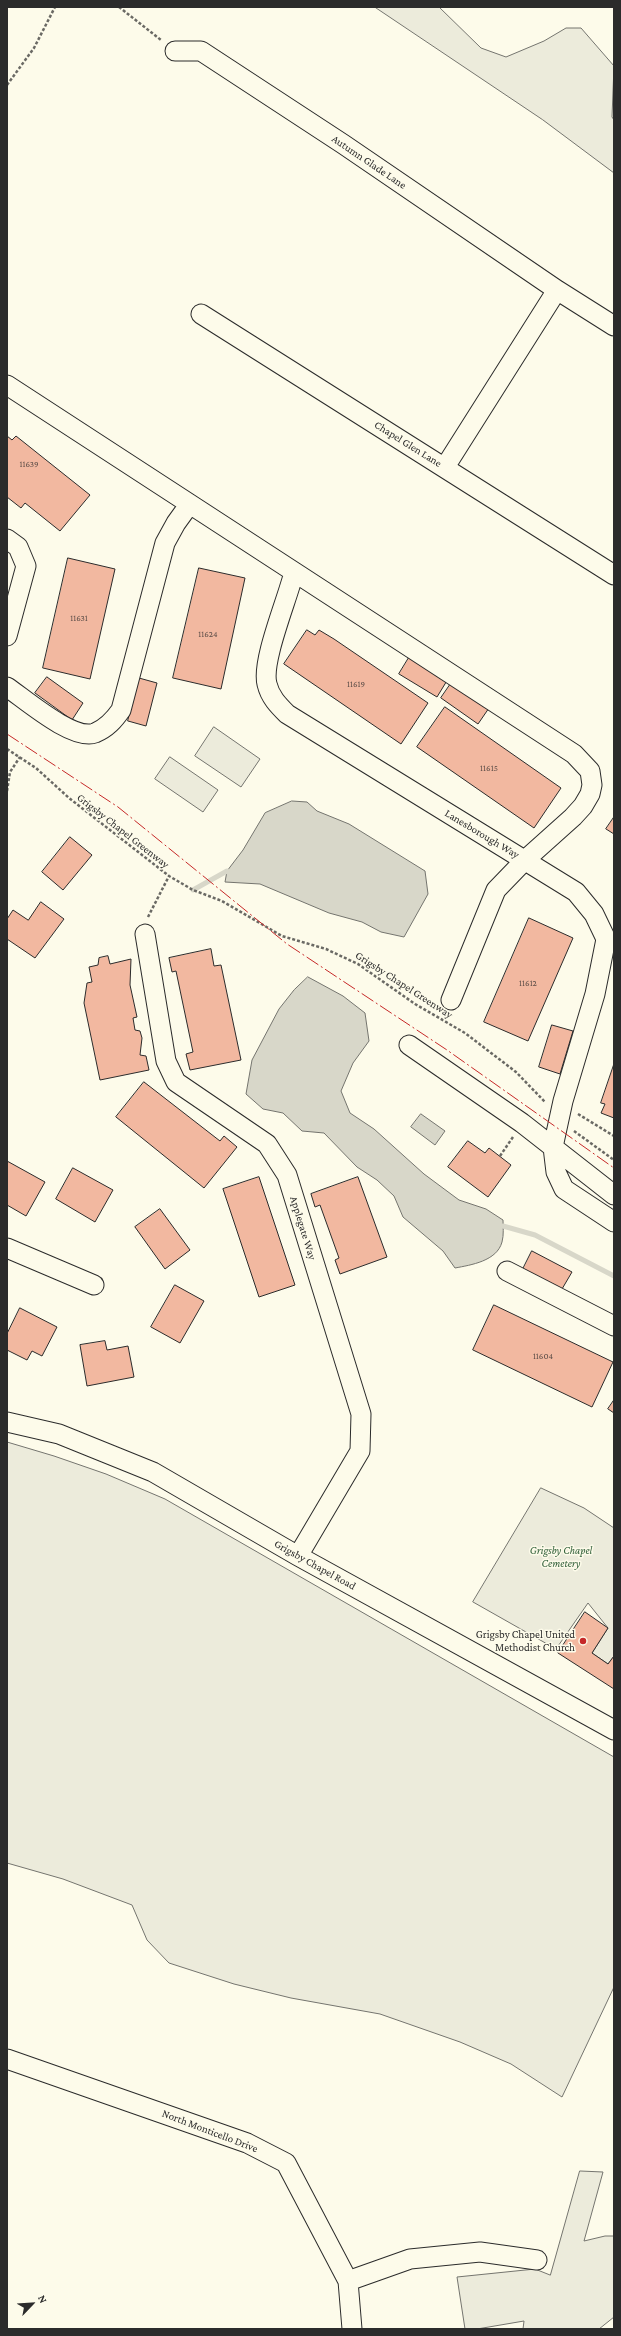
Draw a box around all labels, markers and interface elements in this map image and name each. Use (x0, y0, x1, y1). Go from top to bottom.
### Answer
street label: Autumn Glade Lane (329, 132, 409, 192)
street label: Chapel Glen Lane (372, 418, 444, 470)
house number: 11639 (19, 459, 39, 469)
house number: 11631 (70, 613, 88, 623)
house number: 11624 (198, 629, 218, 639)
house number: 11619 (347, 679, 365, 689)
house number: 11615 (480, 763, 498, 773)
street label: Grigsby Chapel Greenway (74, 791, 172, 871)
street label: Lanesborough Way (442, 807, 522, 861)
street label: Grigsby Chapel Greenway (353, 949, 455, 1021)
house number: 11612 (519, 978, 537, 988)
street label: Applegate Way (287, 1194, 319, 1262)
house number: 11604 (533, 1351, 553, 1361)
street label: Grigsby Chapel Road (272, 1537, 358, 1593)
park label: Grigsby Chapel Cemetery (530, 1544, 592, 1570)
place label: Grigsby Chapel United Methodist Church (476, 1628, 575, 1654)
marker: Grigsby Chapel United Methodist Church (578, 1636, 588, 1646)
street label: North Monticello Drive (160, 2107, 260, 2155)
north arrow (12, 2284, 52, 2324)
text: N (36, 2293, 50, 2305)

